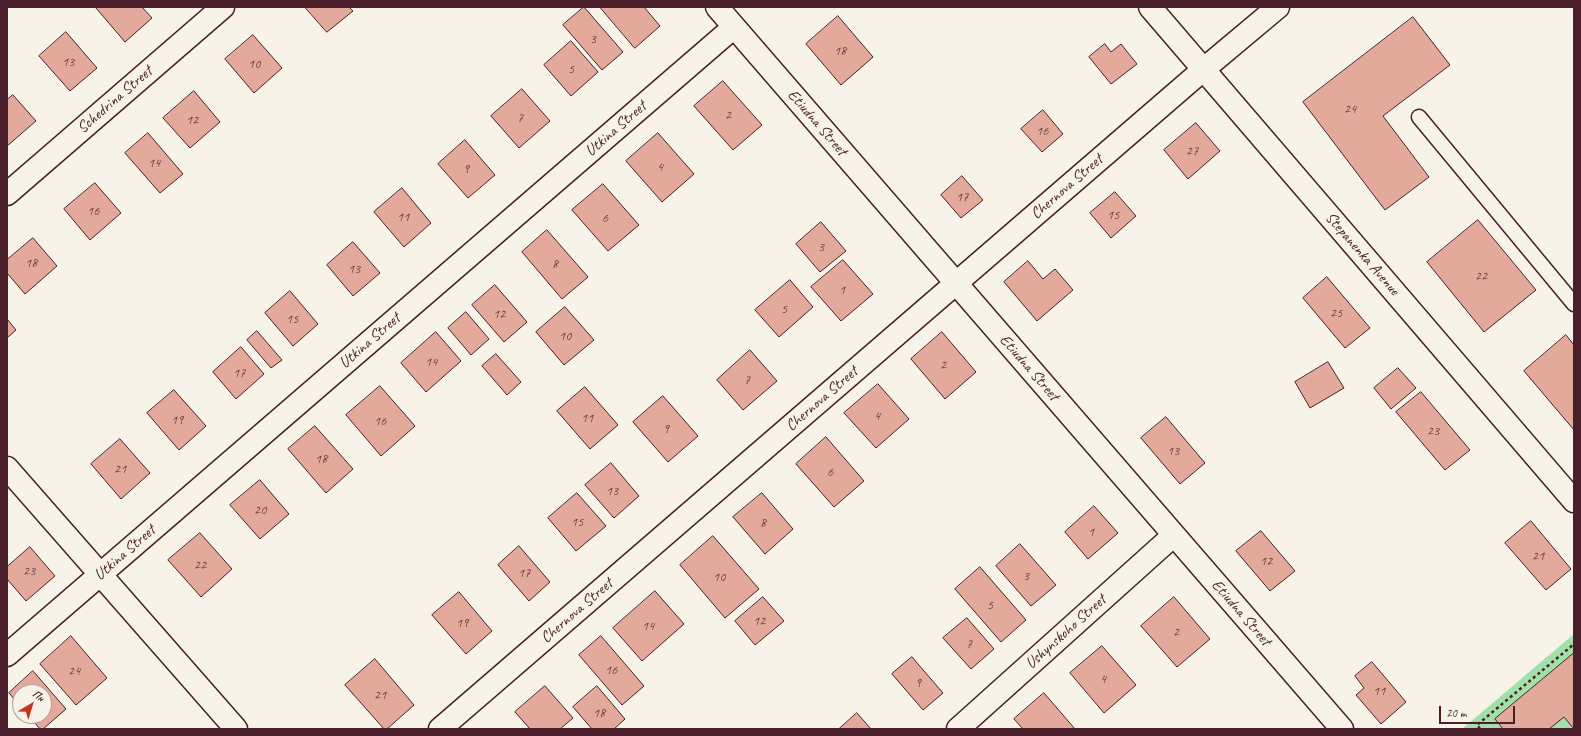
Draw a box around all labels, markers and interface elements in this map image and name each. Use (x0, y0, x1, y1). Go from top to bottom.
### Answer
house number: 3 (590, 31, 596, 47)
house number: 18 (834, 43, 846, 59)
house number: 13 (62, 54, 74, 70)
house number: 10 (248, 56, 260, 72)
house number: 5 (568, 61, 574, 77)
street label: Schedrina Street (74, 62, 156, 138)
street label: Etiudna Street (783, 86, 851, 160)
street label: Utkina Street (581, 97, 651, 161)
house number: 24 (1344, 101, 1356, 117)
house number: 2 (725, 107, 731, 123)
house number: 7 (517, 110, 523, 126)
house number: 12 (186, 112, 198, 128)
house number: 16 (1036, 123, 1048, 139)
house number: 27 (1186, 143, 1198, 159)
street label: Chernova Street (1027, 150, 1107, 224)
house number: 14 (148, 155, 160, 171)
house number: 4 (657, 159, 663, 175)
house number: 9 (463, 161, 469, 177)
house number: 17 (956, 189, 968, 205)
house number: 16 (87, 203, 99, 219)
house number: 15 (1107, 207, 1119, 223)
street label: Stepanenka Avenue (1321, 208, 1403, 300)
house number: 11 (397, 209, 409, 225)
house number: 6 (602, 210, 608, 226)
house number: 3 (818, 239, 824, 255)
house number: 18 (25, 255, 37, 271)
house number: 8 (552, 256, 558, 272)
house number: 13 (348, 261, 360, 277)
house number: 22 (1475, 268, 1487, 284)
house number: 1 (839, 282, 845, 298)
house number: 5 (781, 301, 787, 317)
house number: 25 (1330, 305, 1342, 321)
house number: 12 (493, 306, 505, 322)
street label: Utkina Street (335, 309, 405, 373)
house number: 15 (286, 311, 298, 327)
house number: 10 (559, 328, 571, 344)
street label: Etiudna Street (995, 331, 1063, 405)
house number: 14 (425, 354, 437, 370)
house number: 2 (940, 357, 946, 373)
street label: Chernova Street (782, 362, 862, 436)
house number: 17 (233, 365, 245, 381)
house number: 7 (744, 372, 750, 388)
house number: 4 (874, 408, 880, 424)
house number: 11 (581, 410, 593, 426)
house number: 19 (171, 412, 183, 428)
house number: 16 (374, 413, 386, 429)
house number: 9 (663, 421, 669, 437)
house number: 23 (1427, 423, 1439, 439)
house number: 13 (1167, 443, 1179, 459)
house number: 18 (315, 451, 327, 467)
house number: 21 (114, 461, 126, 477)
house number: 6 (827, 464, 833, 480)
house number: 13 (606, 483, 618, 499)
house number: 20 (254, 502, 266, 518)
house number: 15 (571, 514, 583, 530)
house number: 8 (760, 515, 766, 531)
street label: Utkina Street (90, 521, 160, 585)
house number: 1 (1088, 524, 1094, 540)
house number: 21 (1532, 548, 1544, 564)
house number: 12 (1260, 553, 1272, 569)
house number: 22 (194, 557, 206, 573)
house number: 23 (23, 563, 35, 579)
house number: 17 (518, 565, 530, 581)
house number: 3 (1023, 568, 1029, 584)
house number: 10 (713, 569, 725, 585)
street label: Chernova Street (537, 574, 617, 648)
street label: Etiudna Street (1207, 576, 1275, 650)
street label: Ushynskoho Street (1022, 591, 1110, 673)
house number: 5 (987, 597, 993, 613)
house number: 12 (753, 613, 765, 629)
house number: 19 (456, 615, 468, 631)
house number: 14 (642, 618, 654, 634)
house number: 2 (1173, 624, 1179, 640)
house number: 7 (966, 636, 972, 652)
house number: 16 (605, 662, 617, 678)
house number: 24 (68, 663, 80, 679)
house number: 4 (1100, 671, 1106, 687)
house number: 9 (915, 675, 921, 691)
house number: 11 (1373, 683, 1385, 699)
north arrow (12, 684, 52, 724)
text: Пн (30, 686, 48, 704)
house number: 21 (374, 687, 386, 703)
scale bar (1441, 698, 1517, 724)
house number: 18 (593, 705, 605, 721)
text: 20 m (1446, 705, 1466, 721)

